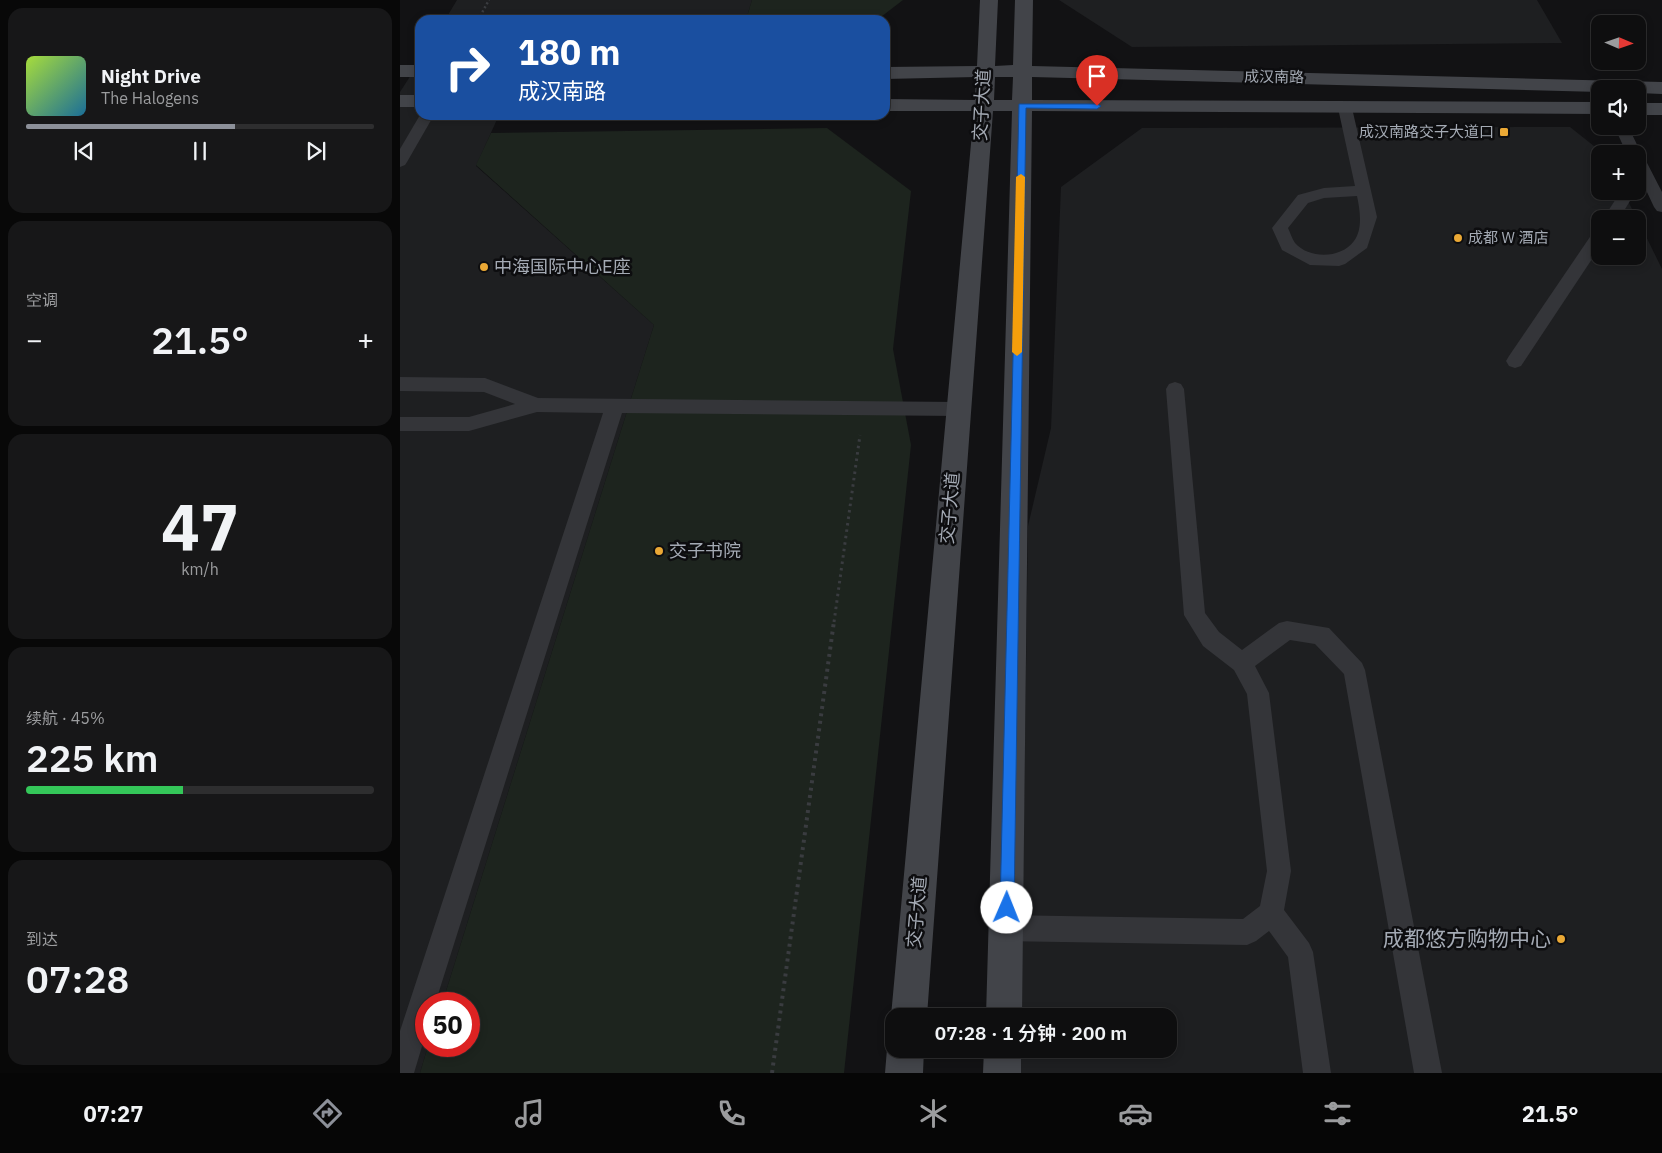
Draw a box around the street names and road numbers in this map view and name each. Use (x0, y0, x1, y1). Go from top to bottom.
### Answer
street label: 成汉南路 (1244, 66, 1304, 87)
street label: 交子大道 (968, 68, 995, 142)
street label: 交子大道 (935, 471, 964, 545)
street label: 交子大道 (902, 875, 931, 949)

